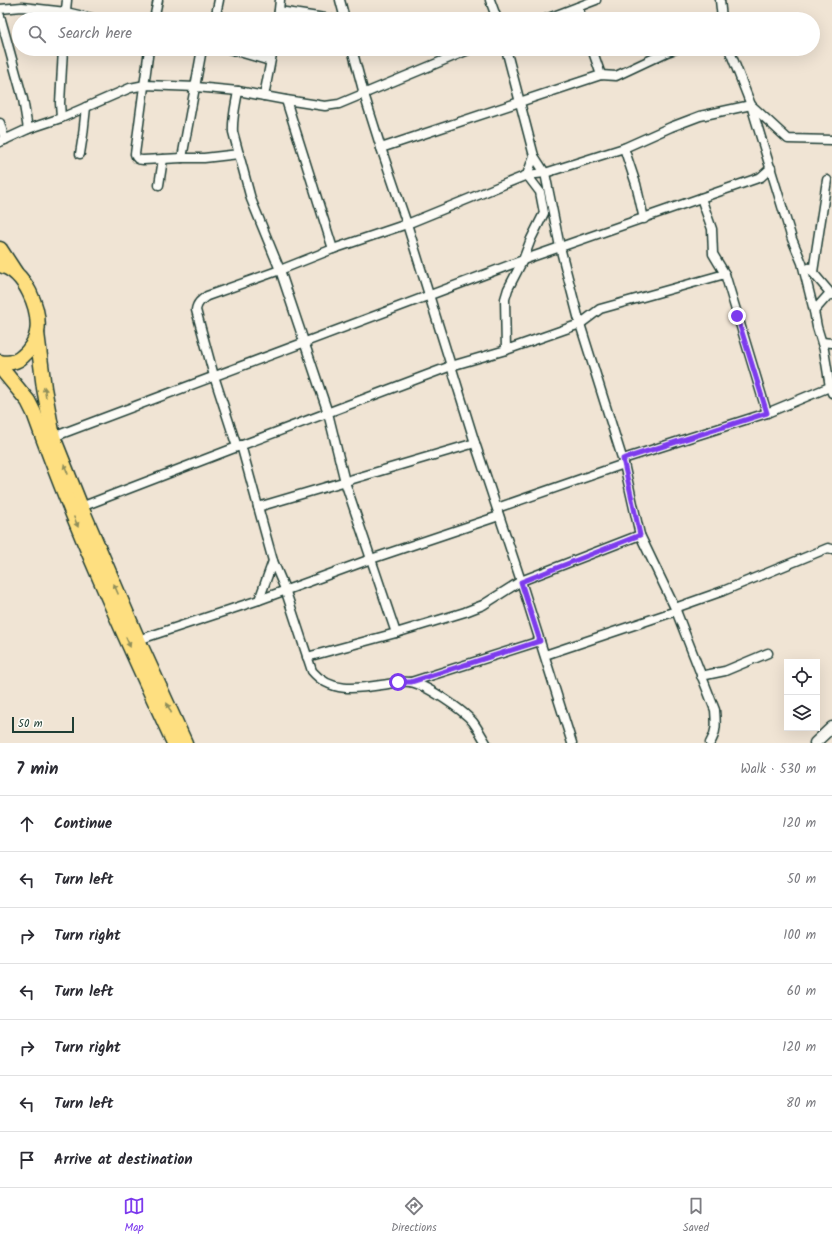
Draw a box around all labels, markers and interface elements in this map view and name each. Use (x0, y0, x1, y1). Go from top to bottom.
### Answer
search box (12, 12, 820, 56)
text: Search here (58, 22, 132, 46)
icon: search (26, 23, 48, 45)
route end (728, 307, 746, 325)
one-way arrow (42, 386, 48, 398)
one-way arrow (62, 463, 68, 475)
one-way arrow (73, 517, 79, 528)
one-way arrow (113, 583, 119, 594)
one-way arrow (125, 636, 131, 648)
map controls (784, 659, 820, 731)
button: locate (784, 659, 820, 695)
route start (389, 673, 407, 691)
button: layers (784, 695, 820, 731)
one-way arrow (166, 702, 172, 713)
scale bar (12, 715, 74, 734)
text: 50 m (18, 715, 43, 733)
text: 7 min (16, 756, 58, 783)
text: Walk · 530 m (740, 759, 816, 780)
text: Continue (54, 812, 112, 836)
icon: ahead (16, 813, 38, 835)
text: 120 m (782, 813, 816, 834)
text: Turn left (54, 868, 114, 892)
icon: left (16, 869, 38, 891)
text: 50 m (787, 869, 816, 890)
text: Turn right (54, 924, 121, 948)
icon: right (16, 925, 38, 947)
text: 100 m (783, 925, 816, 946)
text: Turn left (54, 980, 114, 1004)
icon: left (16, 981, 38, 1003)
text: 60 m (787, 981, 816, 1002)
text: Turn right (54, 1036, 121, 1060)
icon: right (16, 1037, 38, 1059)
text: 120 m (782, 1037, 816, 1058)
text: Turn left (54, 1092, 114, 1116)
icon: left (16, 1093, 38, 1115)
text: 80 m (786, 1093, 816, 1114)
text: Arrive at destination (54, 1148, 193, 1172)
icon: arrive (16, 1149, 38, 1171)
tab: Map (123, 1195, 145, 1237)
tab: Directions (391, 1195, 437, 1237)
tab: Saved (683, 1195, 709, 1237)

